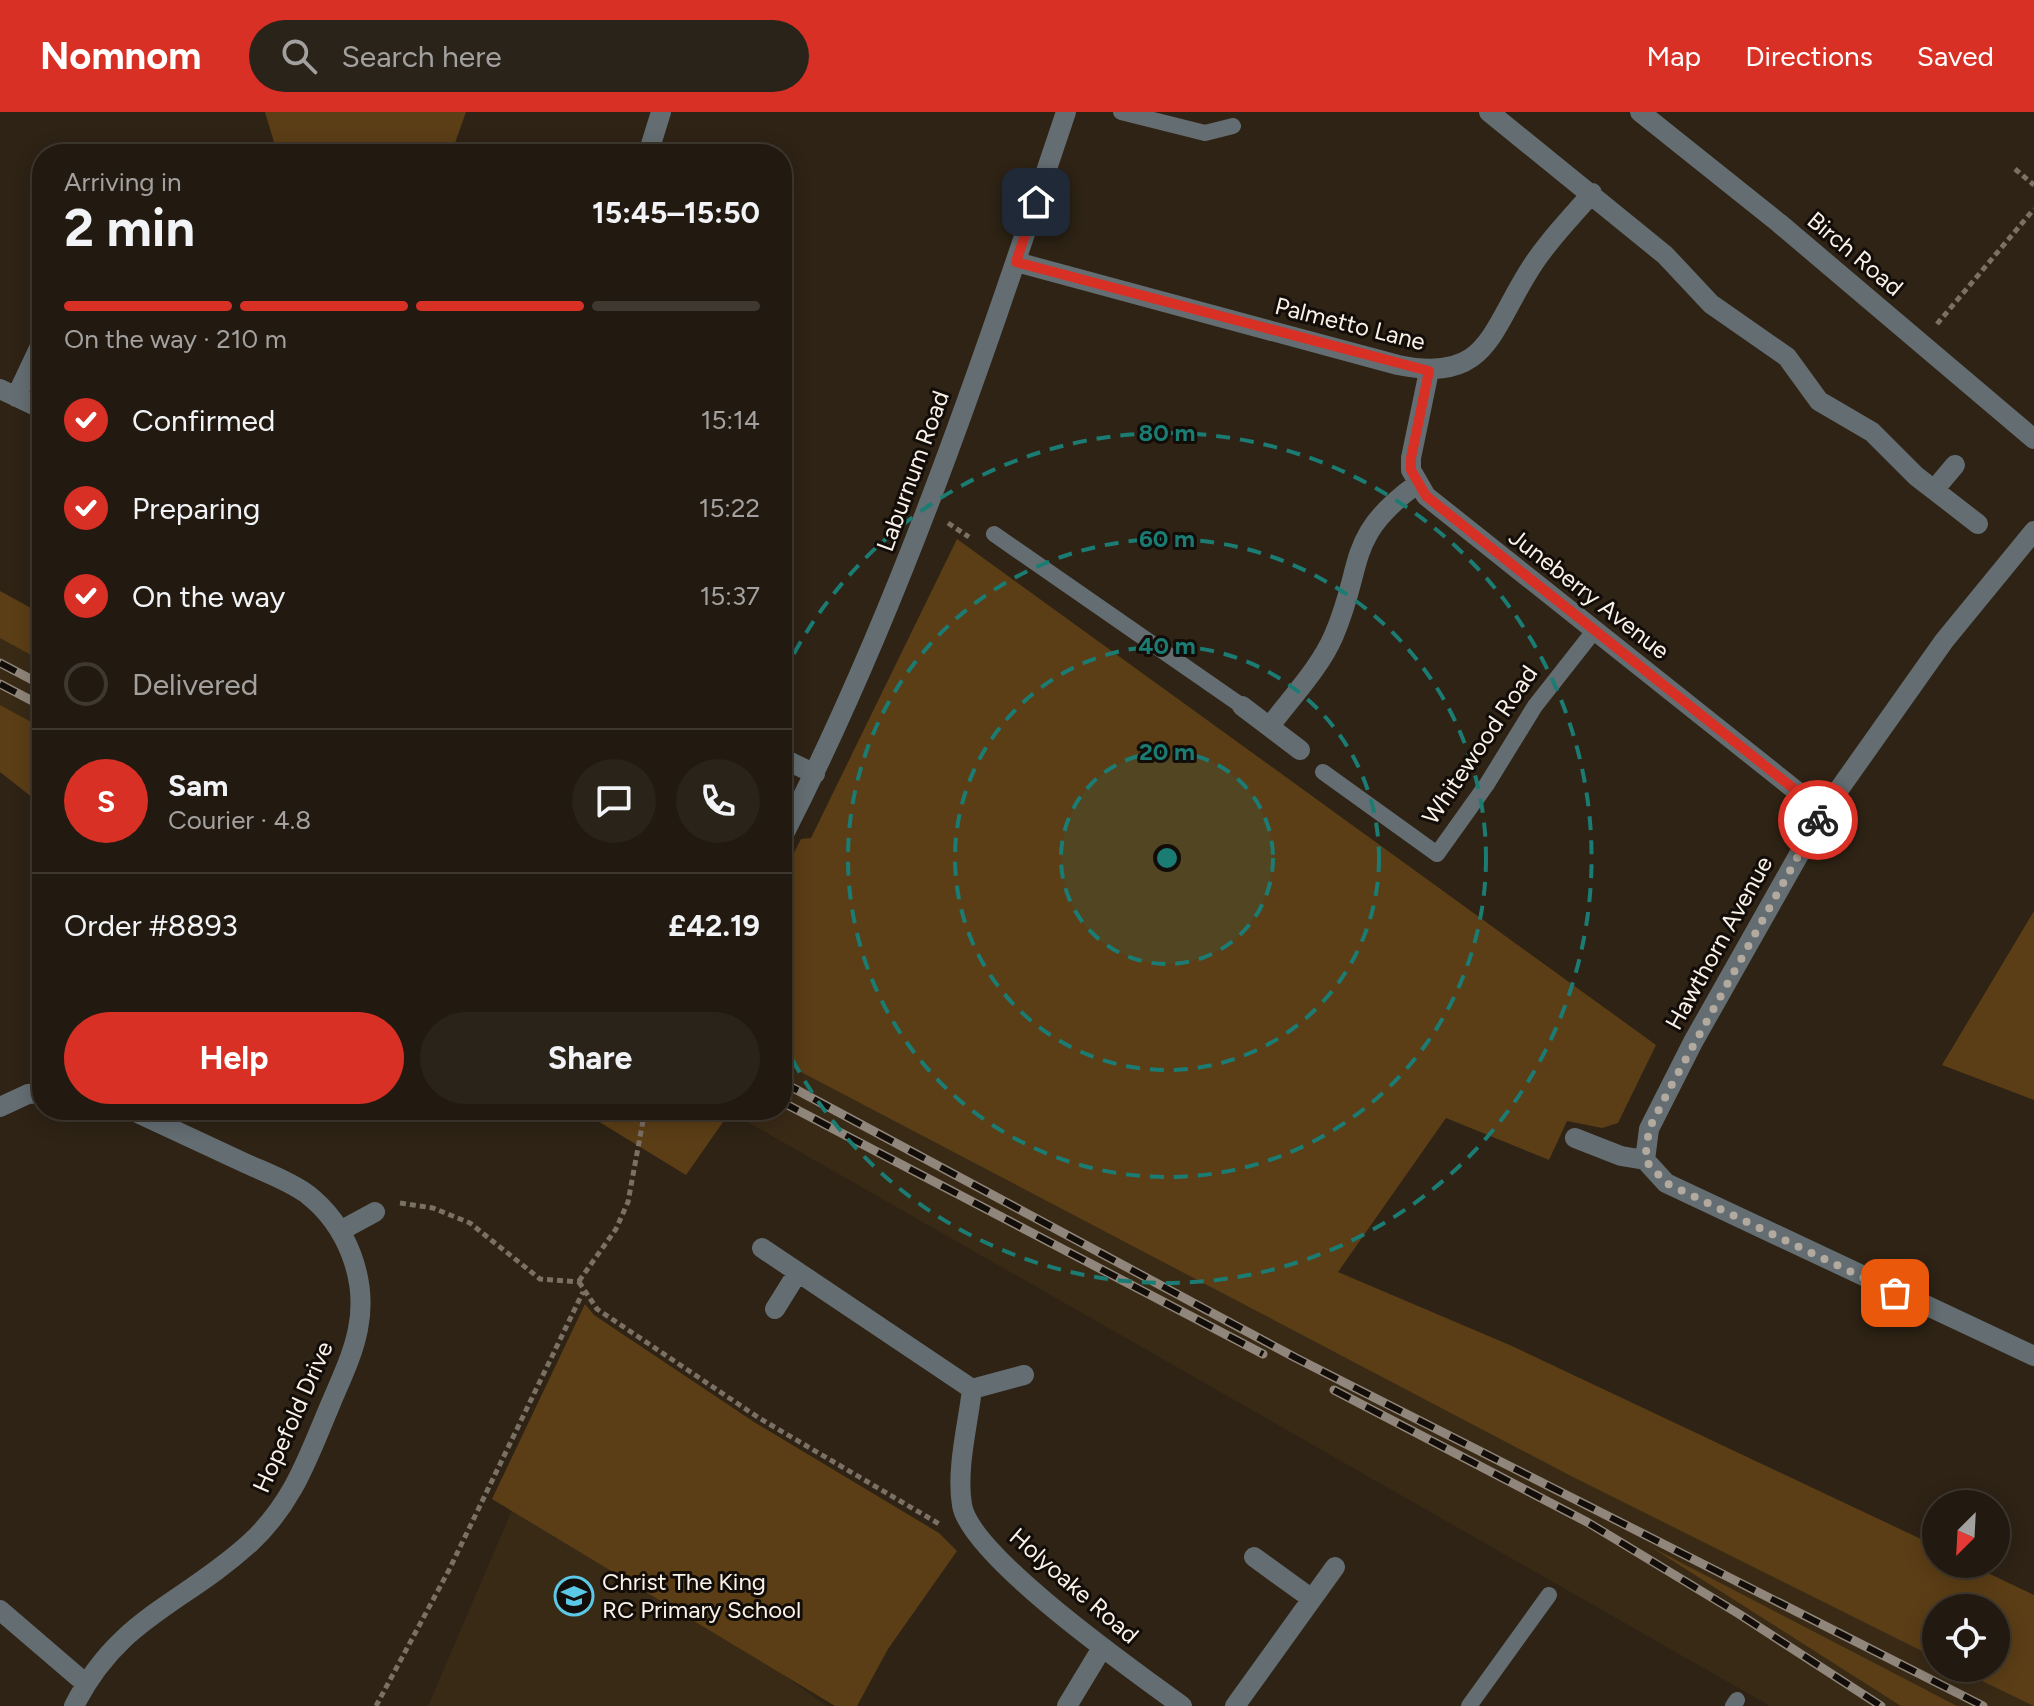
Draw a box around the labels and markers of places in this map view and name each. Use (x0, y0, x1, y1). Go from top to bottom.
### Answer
pin (1002, 168, 1070, 236)
centre of rings (1153, 844, 1181, 872)
pin (1861, 1259, 1929, 1327)
place label: Christ The King RC Primary School (602, 1567, 801, 1624)
school or university icon: Christ The King RC Primary School (553, 1575, 595, 1617)

